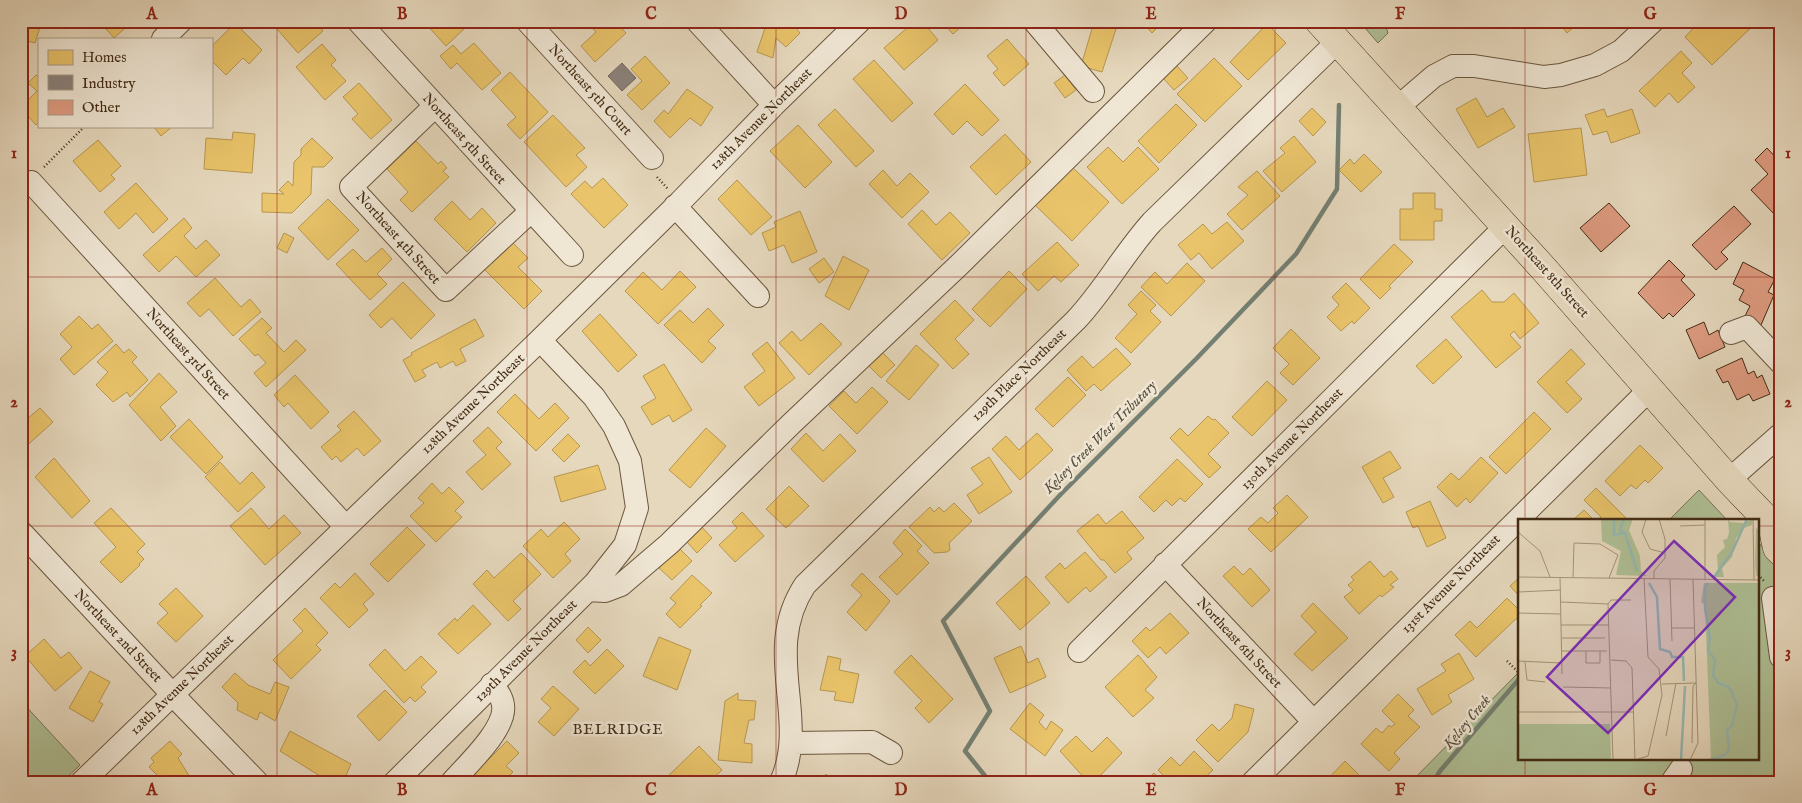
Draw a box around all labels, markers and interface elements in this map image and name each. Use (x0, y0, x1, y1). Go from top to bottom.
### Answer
text: A (146, 5, 159, 25)
text: B (397, 5, 408, 25)
text: C (645, 5, 657, 25)
text: D (895, 5, 908, 25)
text: E (1145, 5, 1157, 25)
text: F (1395, 5, 1406, 25)
text: G (1644, 5, 1657, 25)
legend (38, 38, 212, 128)
street label: Northeast 5th Court (544, 41, 636, 140)
text: Homes (82, 48, 126, 67)
street label: 128th Avenue Northeast (706, 64, 816, 174)
text: Industry (82, 74, 136, 93)
street label: Northeast 5th Street (418, 89, 510, 189)
text: Other (82, 98, 120, 117)
text: 1 (11, 144, 17, 164)
text: 1 (1785, 144, 1791, 164)
street label: Northeast 4th Street (352, 188, 445, 288)
street label: Northeast 8th Street (1501, 222, 1593, 322)
street label: Northeast 3rd Street (142, 304, 234, 404)
street label: 129th Place Northeast (968, 325, 1071, 425)
street label: 128th Avenue Northeast (417, 350, 529, 458)
water label: Kelsey Creek West Tributary (1039, 376, 1161, 498)
street label: 130th Avenue Northeast (1237, 384, 1347, 494)
text: 2 (10, 393, 18, 413)
text: 2 (1784, 393, 1792, 413)
inset map (1518, 519, 1760, 760)
street label: 131st Avenue Northeast (1398, 530, 1505, 637)
street label: Northeast 2nd Street (70, 586, 166, 687)
street label: Northeast 6th Street (1192, 594, 1286, 692)
street label: 129th Avenue Northeast (471, 596, 581, 706)
street label: 128th Avenue Northeast (126, 631, 238, 739)
text: 3 (11, 643, 17, 663)
text: 3 (1785, 643, 1791, 663)
water label: Kelsey Creek (1438, 691, 1495, 754)
district label: BELRIDGE (572, 720, 664, 739)
text: A (146, 781, 159, 801)
text: B (397, 781, 408, 801)
text: C (645, 781, 657, 801)
text: D (895, 781, 908, 801)
text: E (1145, 781, 1157, 801)
text: F (1395, 781, 1406, 801)
text: G (1644, 781, 1657, 801)

